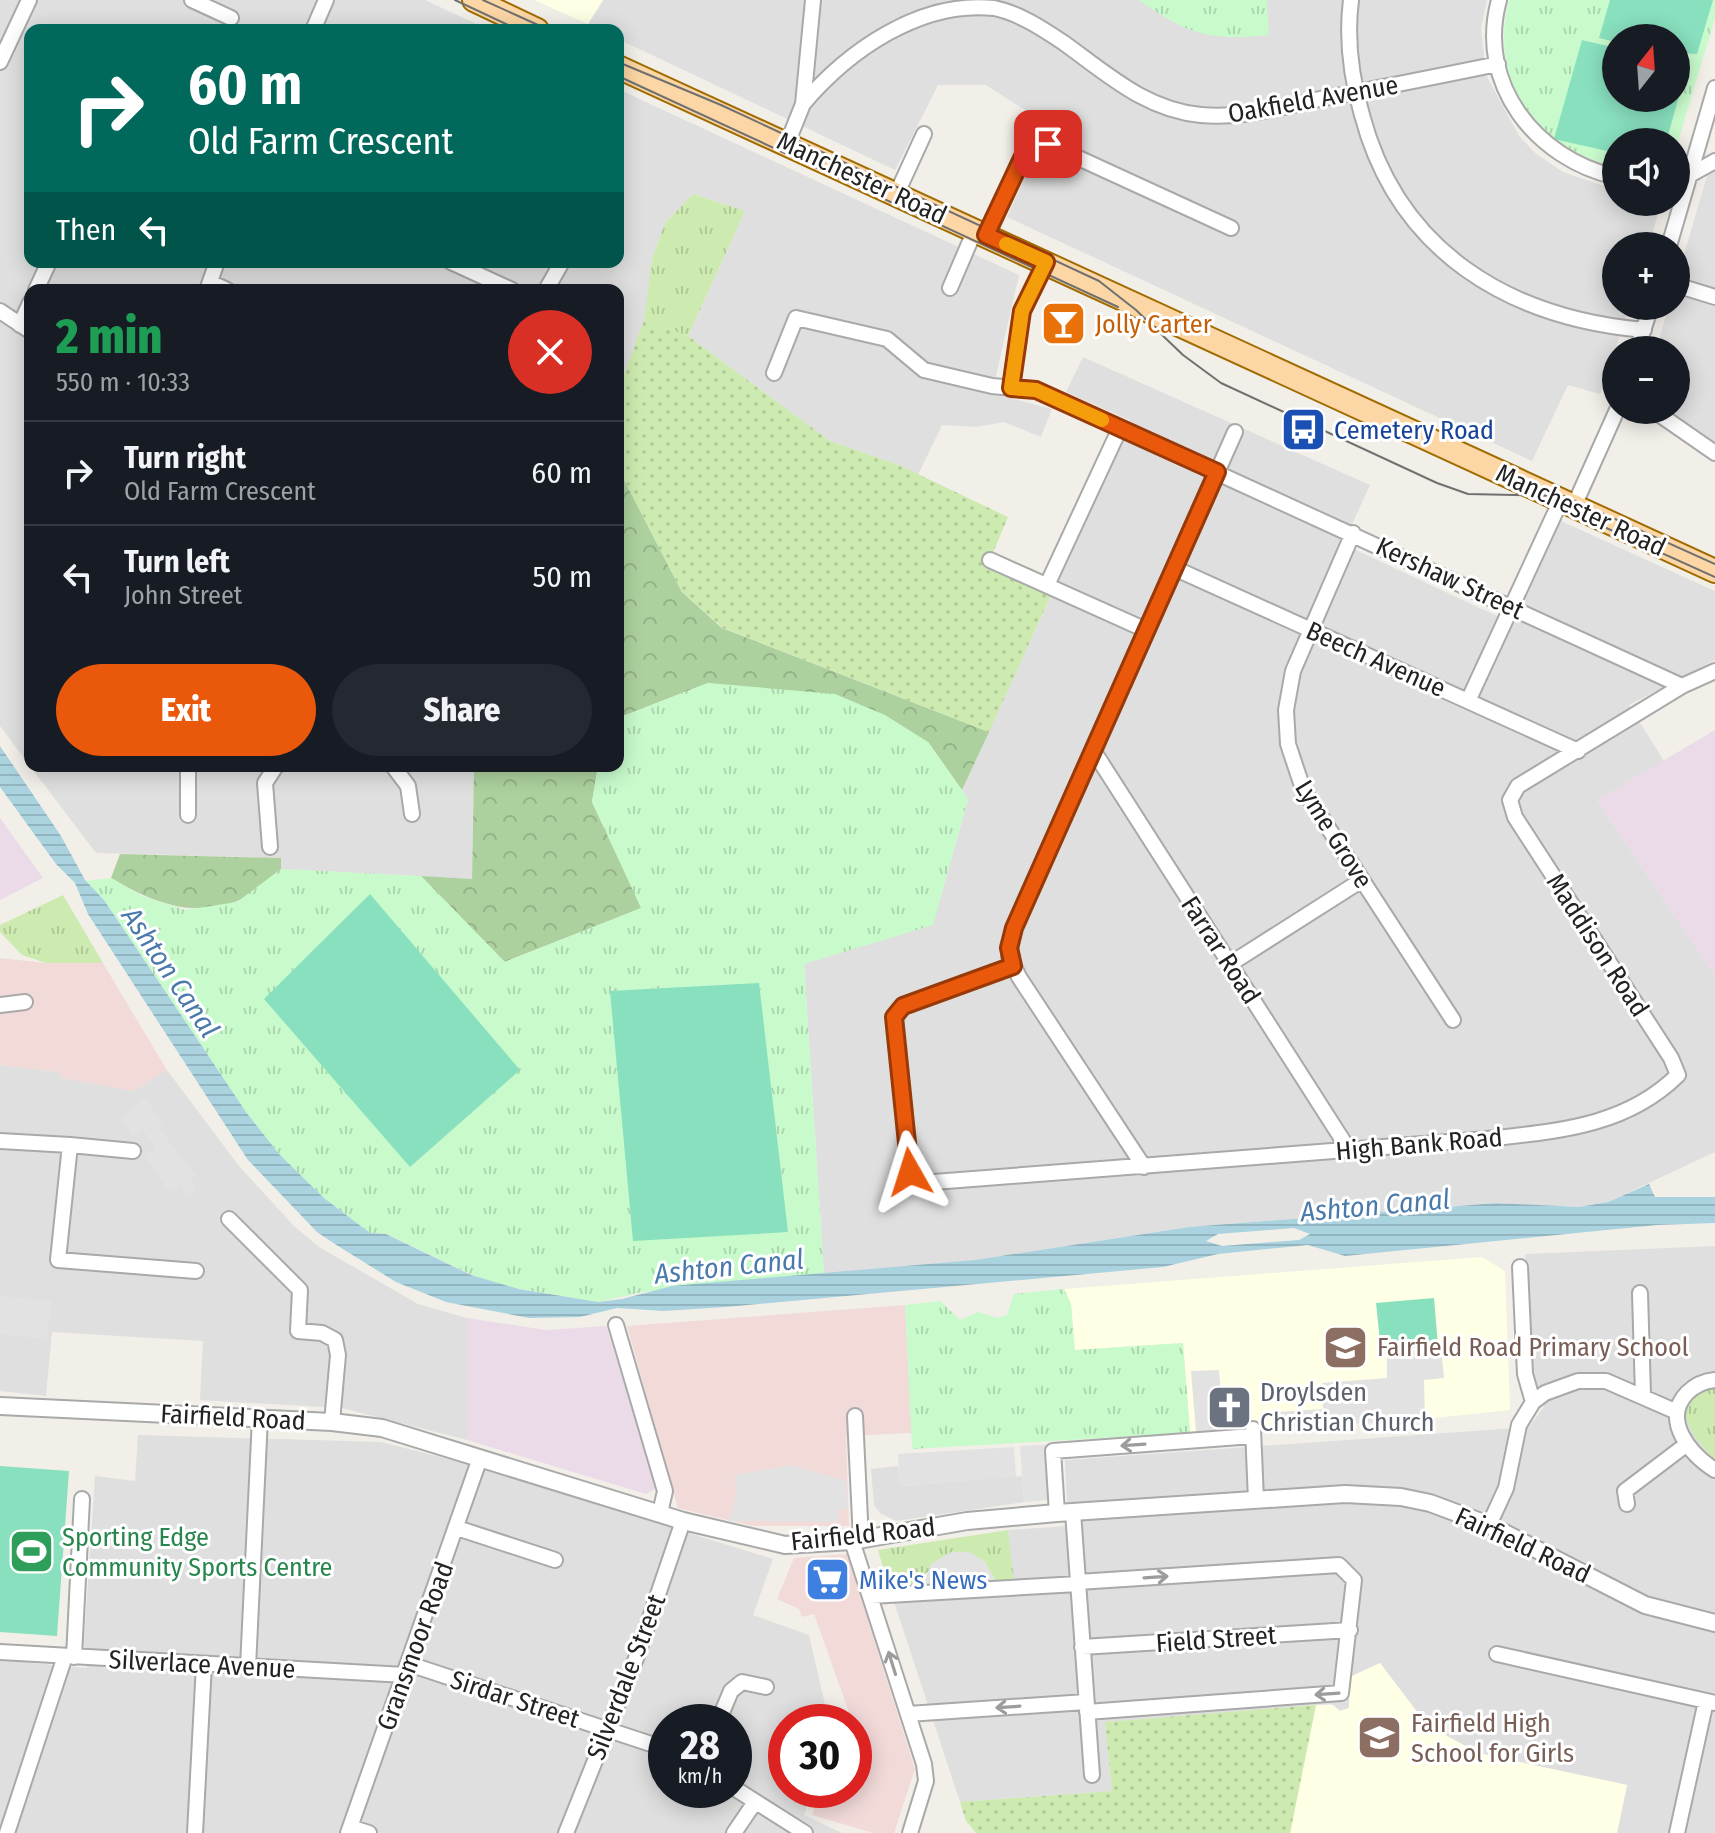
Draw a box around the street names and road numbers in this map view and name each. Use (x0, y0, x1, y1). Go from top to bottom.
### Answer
street label: Oakfield Avenue (1226, 69, 1401, 130)
street label: Manchester Road (772, 126, 952, 231)
street label: Manchester Road (1491, 458, 1671, 563)
street label: Kershaw Street (1371, 531, 1529, 626)
street label: Beech Avenue (1301, 615, 1450, 704)
street label: Lyme Grove (1288, 775, 1379, 894)
street label: Maddison Road (1540, 868, 1655, 1023)
street label: Farrar Road (1174, 891, 1267, 1010)
street label: High Bank Road (1334, 1122, 1504, 1167)
street label: Fairfield Road (160, 1398, 306, 1437)
street label: Fairfield Road (1450, 1501, 1595, 1590)
street label: Fairfield Road (789, 1511, 937, 1558)
street label: Gransmoor Road (371, 1558, 460, 1735)
street label: Silverdale Street (581, 1590, 672, 1764)
street label: Field Street (1155, 1620, 1278, 1659)
street label: Silverlace Avenue (108, 1644, 296, 1685)
street label: Sirdar Street (447, 1664, 584, 1735)

